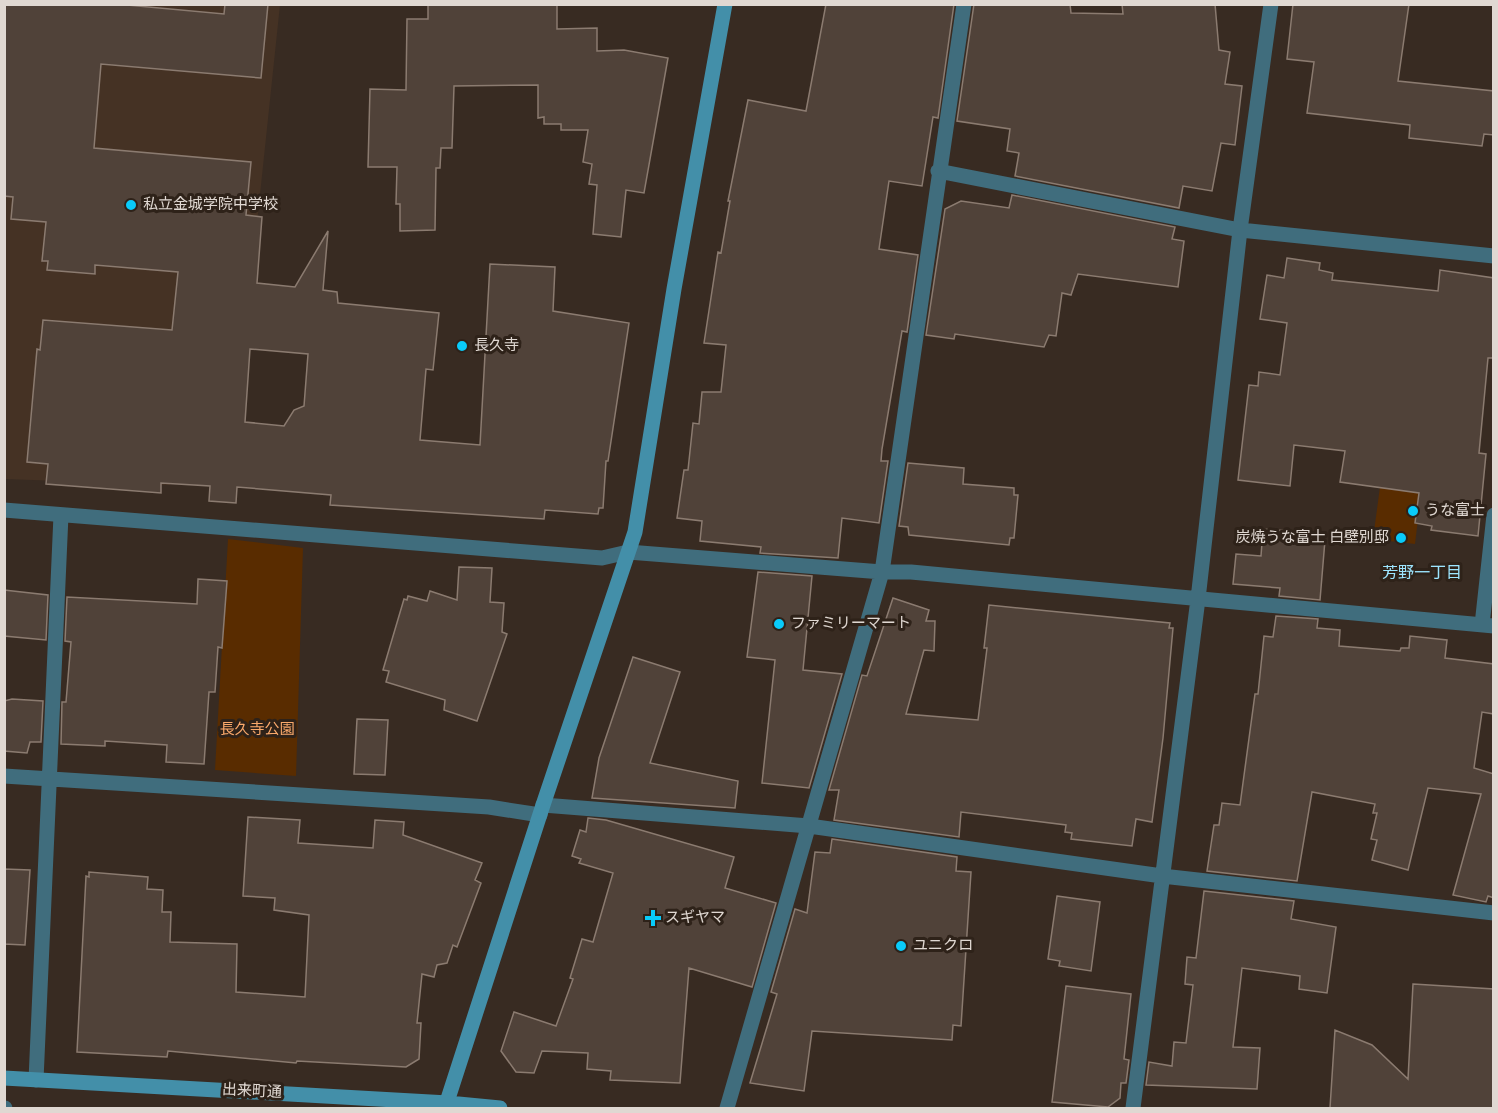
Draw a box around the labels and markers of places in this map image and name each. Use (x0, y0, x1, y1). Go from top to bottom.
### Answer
place label: 私立金城学院中学校 (143, 196, 278, 215)
marker: 私立金城学院中学校 (124, 198, 138, 212)
place label: 長久寺 (474, 337, 519, 356)
marker: 長久寺 (455, 339, 469, 353)
place label: うな富士 (1425, 502, 1485, 521)
marker: うな富士 (1406, 504, 1420, 518)
place label: 炭焼うな富士 白壁別邸 (1235, 529, 1389, 548)
marker: 炭焼うな富士 白壁別邸 (1394, 531, 1408, 545)
place label: ファミリーマート (791, 615, 911, 634)
marker: ファミリーマート (772, 617, 786, 631)
place label: スギヤマ (665, 909, 725, 928)
marker: スギヤマ (646, 911, 660, 925)
place label: ユニクロ (913, 937, 973, 956)
marker: ユニクロ (894, 939, 908, 953)

